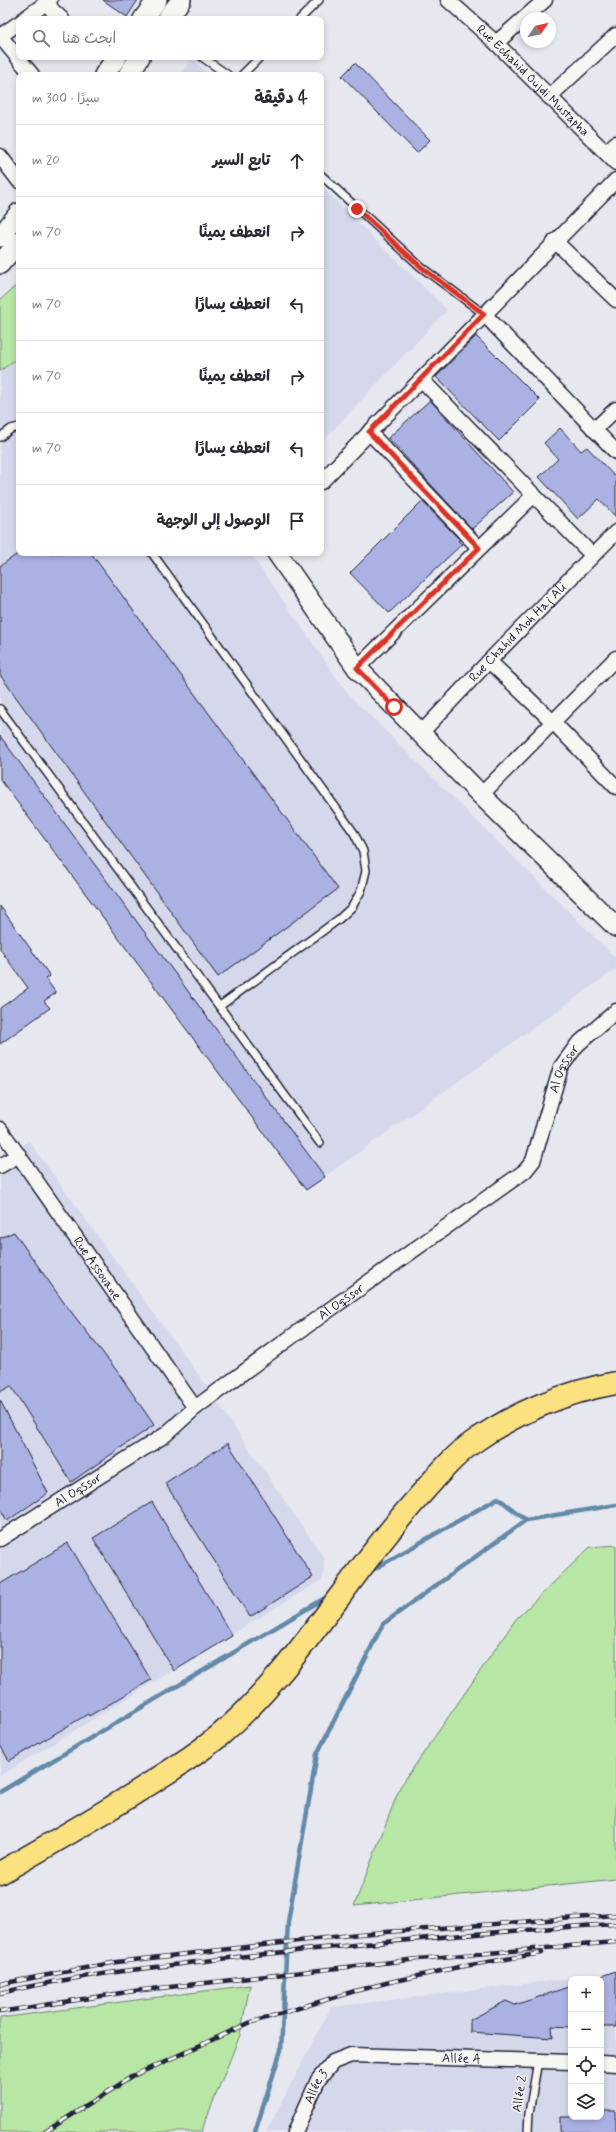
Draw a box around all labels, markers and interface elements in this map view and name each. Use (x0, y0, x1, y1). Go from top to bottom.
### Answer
north arrow (520, 12, 556, 48)
search box (16, 16, 324, 60)
street label: Rue Echahid Oujdi Mustapha (473, 21, 593, 140)
icon: search (30, 27, 52, 49)
text: ابحث هنا (62, 29, 116, 49)
text: 4 دقيقة (254, 87, 308, 109)
text: سيرًا · 300 m (32, 90, 100, 107)
icon: ahead (286, 150, 308, 172)
text: تابع السير (212, 151, 270, 171)
text: 20 m (32, 152, 60, 169)
route end (348, 200, 366, 218)
icon: right (286, 222, 308, 244)
text: انعطف يمينًا (199, 223, 270, 243)
text: 70 m (32, 224, 61, 241)
icon: left (286, 294, 308, 316)
text: انعطف يسارًا (195, 295, 270, 315)
text: 70 m (32, 296, 61, 313)
icon: right (286, 366, 308, 388)
text: انعطف يمينًا (199, 367, 270, 387)
text: 70 m (32, 368, 61, 385)
icon: left (286, 438, 308, 460)
text: انعطف يسارًا (195, 439, 270, 459)
text: 70 m (32, 440, 61, 457)
icon: arrive (286, 510, 308, 532)
text: الوصول إلى الوجهة (156, 511, 270, 531)
street label: Rue Chahid Moh Haj Ali (465, 579, 570, 686)
route start (385, 698, 403, 716)
street label: Al Oqssor (545, 1041, 583, 1095)
street label: Rue Assouane (69, 1233, 125, 1303)
street label: Al Oqssor (315, 1279, 368, 1324)
street label: Al Oqssor (51, 1468, 105, 1511)
map controls (568, 1976, 604, 2120)
button: + (568, 1976, 604, 2012)
button: − (568, 2012, 604, 2048)
button: locate (568, 2048, 604, 2084)
street label: Allée A (442, 2049, 481, 2068)
street label: Allée 3 (300, 2066, 332, 2106)
street label: Allée 2 (509, 2074, 531, 2114)
button: layers (568, 2084, 604, 2120)

